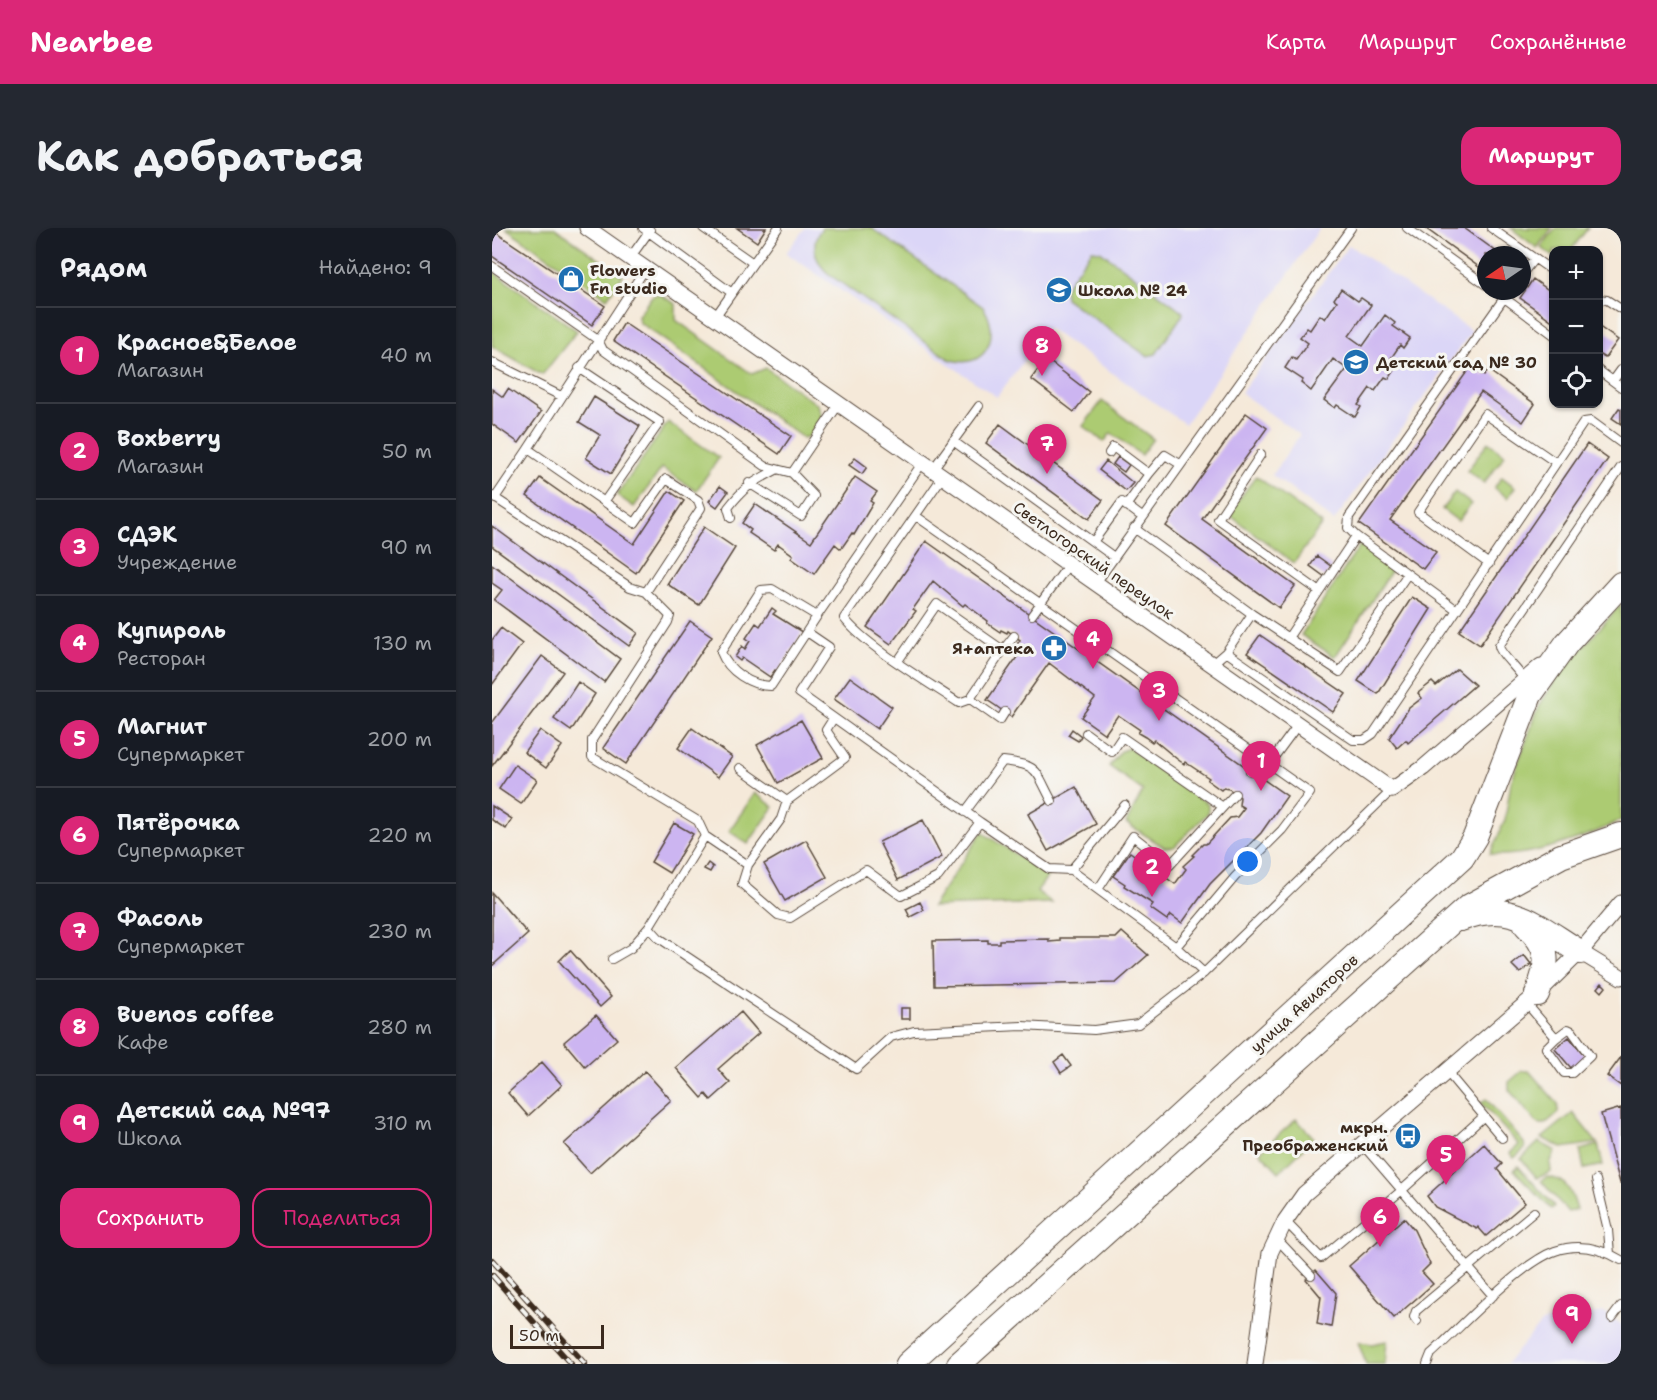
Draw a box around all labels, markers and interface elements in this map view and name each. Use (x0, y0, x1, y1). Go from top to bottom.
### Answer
text: Nearbee (30, 23, 153, 61)
text: Карта (1266, 28, 1326, 56)
text: Маршрут (1359, 28, 1457, 56)
text: Сохранённые (1490, 28, 1627, 56)
button: Маршрут (1461, 127, 1621, 185)
text: Как добраться (36, 128, 364, 184)
north arrow (1477, 246, 1531, 300)
map controls (1549, 246, 1603, 408)
button: + (1549, 246, 1603, 300)
text: Рядом (60, 250, 147, 285)
text: Найдено: 9 (319, 254, 432, 280)
place label: Flowers Fn studio (590, 260, 667, 299)
shop icon: Flowers Fn studio (556, 264, 586, 294)
school or university icon: Школа № 24 (1044, 275, 1074, 305)
place label: Школа № 24 (1078, 280, 1187, 301)
button: − (1549, 300, 1603, 354)
pin: 8 (1022, 326, 1062, 376)
text: Красное&Белое (117, 328, 297, 357)
text: 1 (75, 342, 84, 368)
text: 40 m (380, 342, 432, 368)
school or university icon: Детский сад № 30 (1341, 347, 1371, 377)
place label: Детский сад № 30 (1376, 352, 1537, 373)
button: locate (1549, 354, 1603, 408)
text: Магазин (117, 357, 204, 383)
text: Boxberry (117, 424, 221, 453)
pin: 7 (1028, 424, 1066, 474)
text: 2 (73, 438, 87, 464)
text: 50 m (382, 438, 432, 464)
text: Магазин (117, 453, 204, 479)
street label: Светлогорский переулок (1009, 497, 1179, 624)
text: СДЭК (117, 520, 177, 549)
text: 3 (73, 534, 87, 560)
text: 90 m (380, 534, 432, 560)
text: Учреждение (117, 549, 237, 575)
text: Купироль (117, 616, 226, 645)
pin: 4 (1074, 620, 1112, 669)
text: 4 (73, 630, 87, 656)
text: 130 m (373, 630, 432, 656)
pharmacy icon: Я+аптека (1039, 633, 1069, 663)
place label: Я+аптека (953, 638, 1034, 659)
text: Ресторан (117, 645, 206, 671)
pin: 3 (1140, 672, 1178, 721)
text: Магнит (117, 712, 207, 741)
text: 5 (73, 726, 86, 752)
text: 200 m (367, 726, 432, 752)
text: Супермаркет (117, 741, 244, 767)
pin: 1 (1242, 742, 1280, 791)
text: Пятёрочка (117, 808, 240, 837)
text: 6 (73, 822, 87, 848)
text: 220 m (368, 822, 432, 848)
text: Супермаркет (117, 837, 244, 863)
your location (1233, 847, 1262, 876)
pin: 2 (1132, 848, 1172, 897)
text: Фасоль (117, 904, 203, 933)
text: 7 (73, 918, 87, 944)
text: 230 m (367, 918, 432, 944)
text: Супермаркет (117, 933, 244, 959)
street label: улица Авиаторов (1246, 949, 1363, 1057)
text: Buenos coffee (117, 1000, 274, 1029)
text: 8 (73, 1014, 87, 1040)
text: 280 m (367, 1014, 432, 1040)
text: Кафе (117, 1029, 169, 1055)
text: Детский сад №97 (117, 1096, 330, 1125)
text: 9 (73, 1110, 87, 1136)
text: 310 m (373, 1110, 432, 1136)
place label: мкрн. Преображенский (1242, 1117, 1388, 1156)
bus stop icon: мкрн. Преображенский (1393, 1121, 1423, 1151)
text: Школа (117, 1125, 182, 1151)
pin: 5 (1426, 1136, 1466, 1185)
button: Сохранить (60, 1188, 240, 1248)
button: Поделиться (252, 1188, 432, 1248)
pin: 6 (1360, 1198, 1400, 1247)
pin: 9 (1552, 1294, 1592, 1344)
scale bar (510, 1322, 604, 1350)
text: 50 m (519, 1325, 559, 1346)

